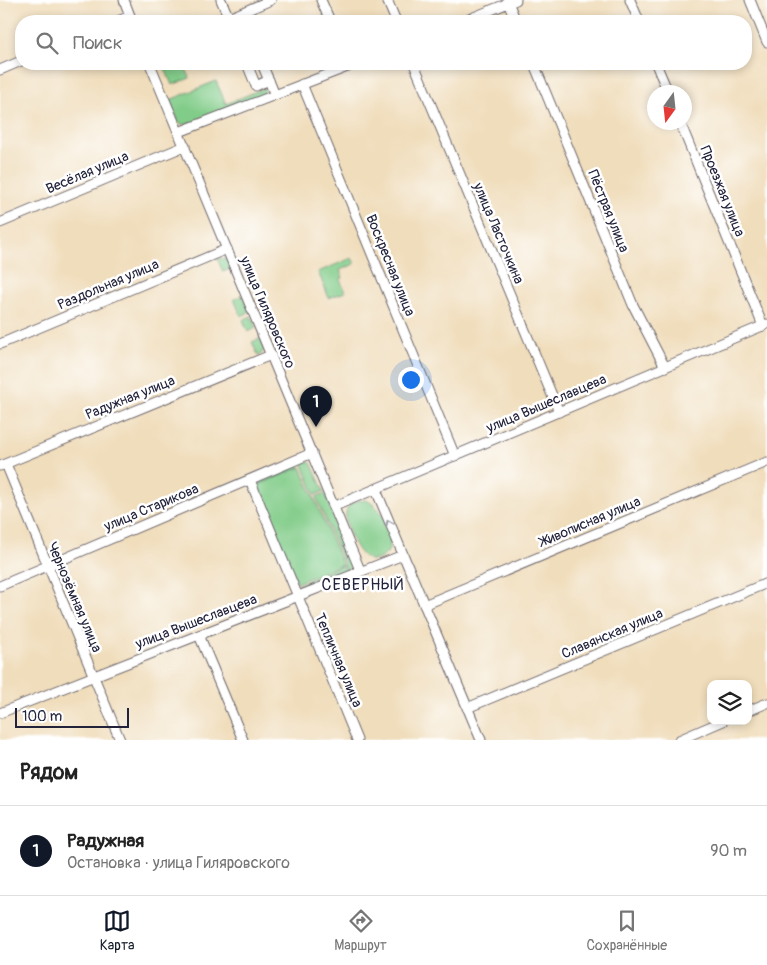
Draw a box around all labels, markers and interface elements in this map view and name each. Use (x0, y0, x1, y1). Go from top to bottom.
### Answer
search box (15, 15, 752, 70)
icon: search (33, 29, 61, 57)
text: Поиск (73, 31, 123, 55)
north arrow (647, 85, 692, 130)
street label: Проезжая улица (697, 143, 748, 239)
street label: Весёлая улица (43, 147, 131, 197)
street label: Пёстрая улица (584, 167, 633, 255)
street label: улица Ласточкина (469, 179, 528, 286)
street label: Воскресная улица (362, 212, 419, 319)
street label: улица Гиляровского (236, 253, 299, 371)
street label: Раздольная улица (55, 256, 161, 313)
your location (398, 367, 424, 393)
street label: улица Вышеславцева (483, 371, 609, 437)
street label: Радужная улица (83, 372, 177, 423)
pin: 1 (300, 386, 332, 427)
street label: улица Старикова (100, 480, 201, 535)
street label: Живописная улица (536, 493, 643, 551)
one-way arrow (384, 519, 394, 527)
street label: Чернозёмная улица (44, 540, 105, 655)
district label: СЕВЕРНЫЙ (322, 575, 404, 595)
street label: улица Вышеславцева (132, 590, 259, 653)
street label: Славянская улица (559, 604, 665, 662)
street label: Тепличная улица (311, 611, 366, 710)
map controls (707, 680, 752, 725)
button: layers (707, 680, 752, 725)
scale bar (15, 705, 129, 728)
text: 100 m (22, 708, 62, 725)
text: Рядом (20, 759, 78, 786)
text: Радужная (67, 829, 144, 853)
text: 1 (33, 841, 39, 861)
text: 90 m (710, 841, 747, 861)
text: Остановка · улица Гиляровского (67, 853, 290, 873)
tab: Карта (100, 907, 135, 954)
tab: Маршрут (334, 907, 387, 954)
tab: Сохранённые (586, 907, 667, 954)

